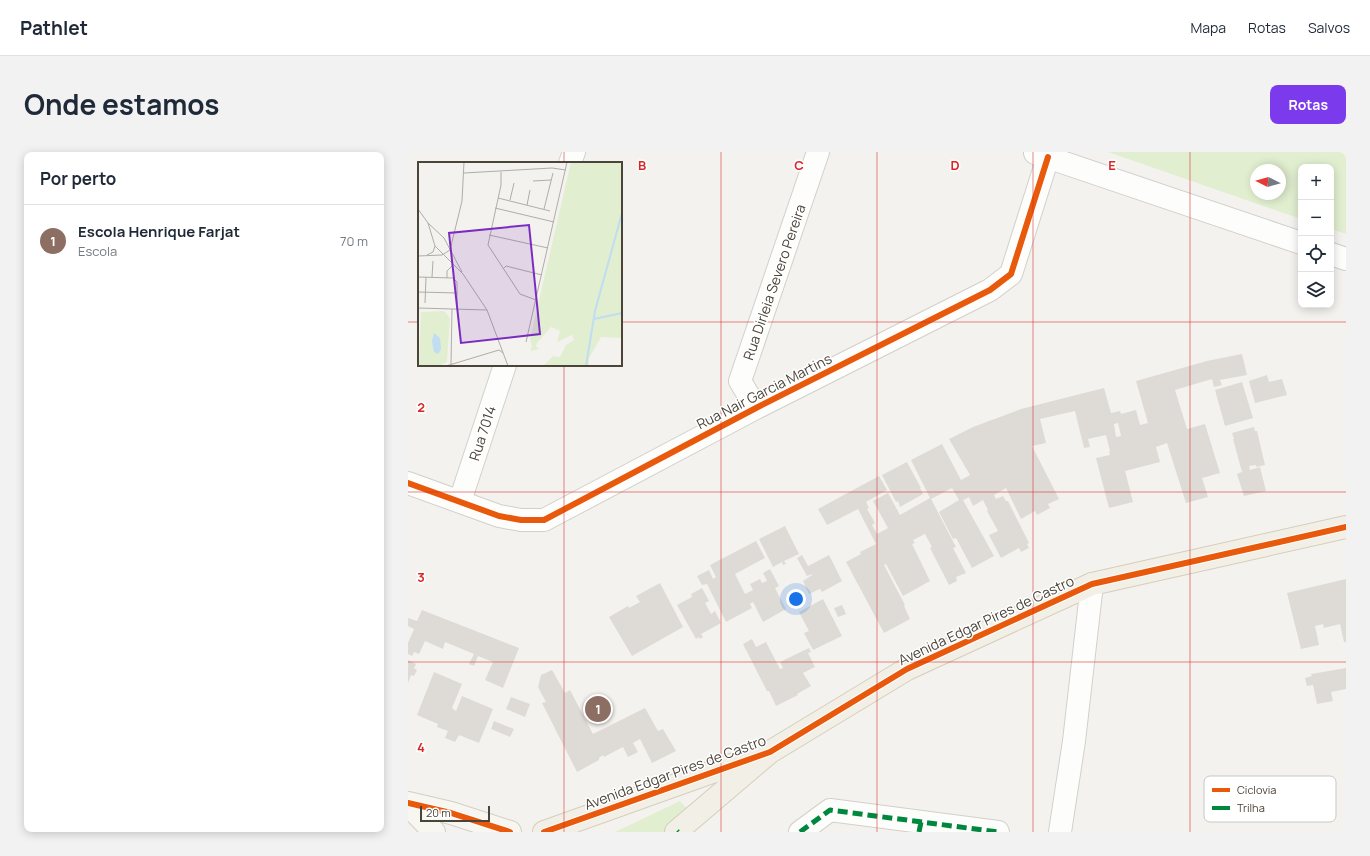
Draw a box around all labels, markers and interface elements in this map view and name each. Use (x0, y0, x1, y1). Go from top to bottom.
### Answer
text: Pathlet (20, 15, 88, 41)
text: Mapa (1190, 18, 1226, 37)
text: Rotas (1248, 18, 1286, 37)
text: Salvos (1308, 18, 1350, 37)
text: Onde estamos (24, 85, 219, 123)
button: Rotas (1270, 85, 1346, 124)
text: B (638, 156, 646, 174)
text: C (794, 156, 804, 174)
text: D (950, 156, 960, 174)
text: E (1108, 156, 1116, 174)
inset map (418, 162, 622, 366)
north arrow (1250, 164, 1286, 200)
map controls (1298, 164, 1334, 308)
button: + (1298, 164, 1334, 200)
text: Por perto (40, 167, 116, 190)
button: − (1298, 200, 1334, 236)
street label: Rua Dirleia Severo Pereira (738, 201, 810, 363)
text: Escola Henrique Farjat (78, 221, 240, 242)
text: 1 (50, 232, 56, 250)
text: 70 m (340, 232, 368, 250)
button: locate (1298, 236, 1334, 272)
text: Escola (78, 242, 117, 260)
button: layers (1298, 272, 1334, 308)
street label: Rua Nair Garcia Martins (693, 349, 835, 433)
text: 2 (417, 398, 425, 416)
street label: Rua 7014 (464, 403, 500, 463)
text: 3 (417, 568, 425, 586)
street label: Avenida Edgar Pires de Castro (895, 571, 1077, 669)
your location (786, 589, 806, 609)
pin: 1 (585, 694, 611, 724)
street label: Avenida Edgar Pires de Castro (582, 730, 768, 814)
text: 4 (417, 738, 425, 756)
legend (1204, 776, 1336, 822)
text: Ciclovia (1237, 782, 1277, 797)
text: Trilha (1237, 800, 1265, 815)
scale bar (420, 804, 490, 823)
text: 20 m (426, 805, 451, 820)

